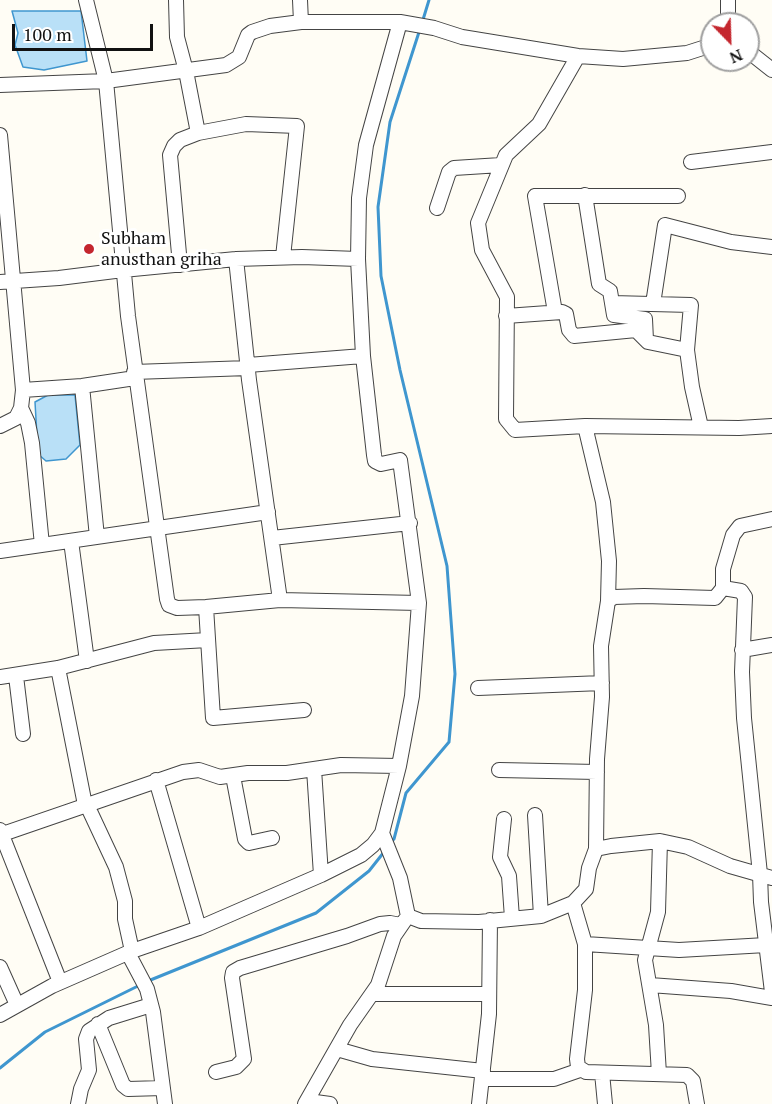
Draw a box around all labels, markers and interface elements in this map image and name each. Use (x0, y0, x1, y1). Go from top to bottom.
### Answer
scale bar (15, 12, 156, 50)
north arrow (700, 12, 760, 72)
text: 100 m (23, 22, 72, 46)
text: N (726, 44, 746, 69)
place label: Subham anusthan griha (101, 228, 222, 270)
marker: Subham anusthan griha (82, 242, 96, 256)

